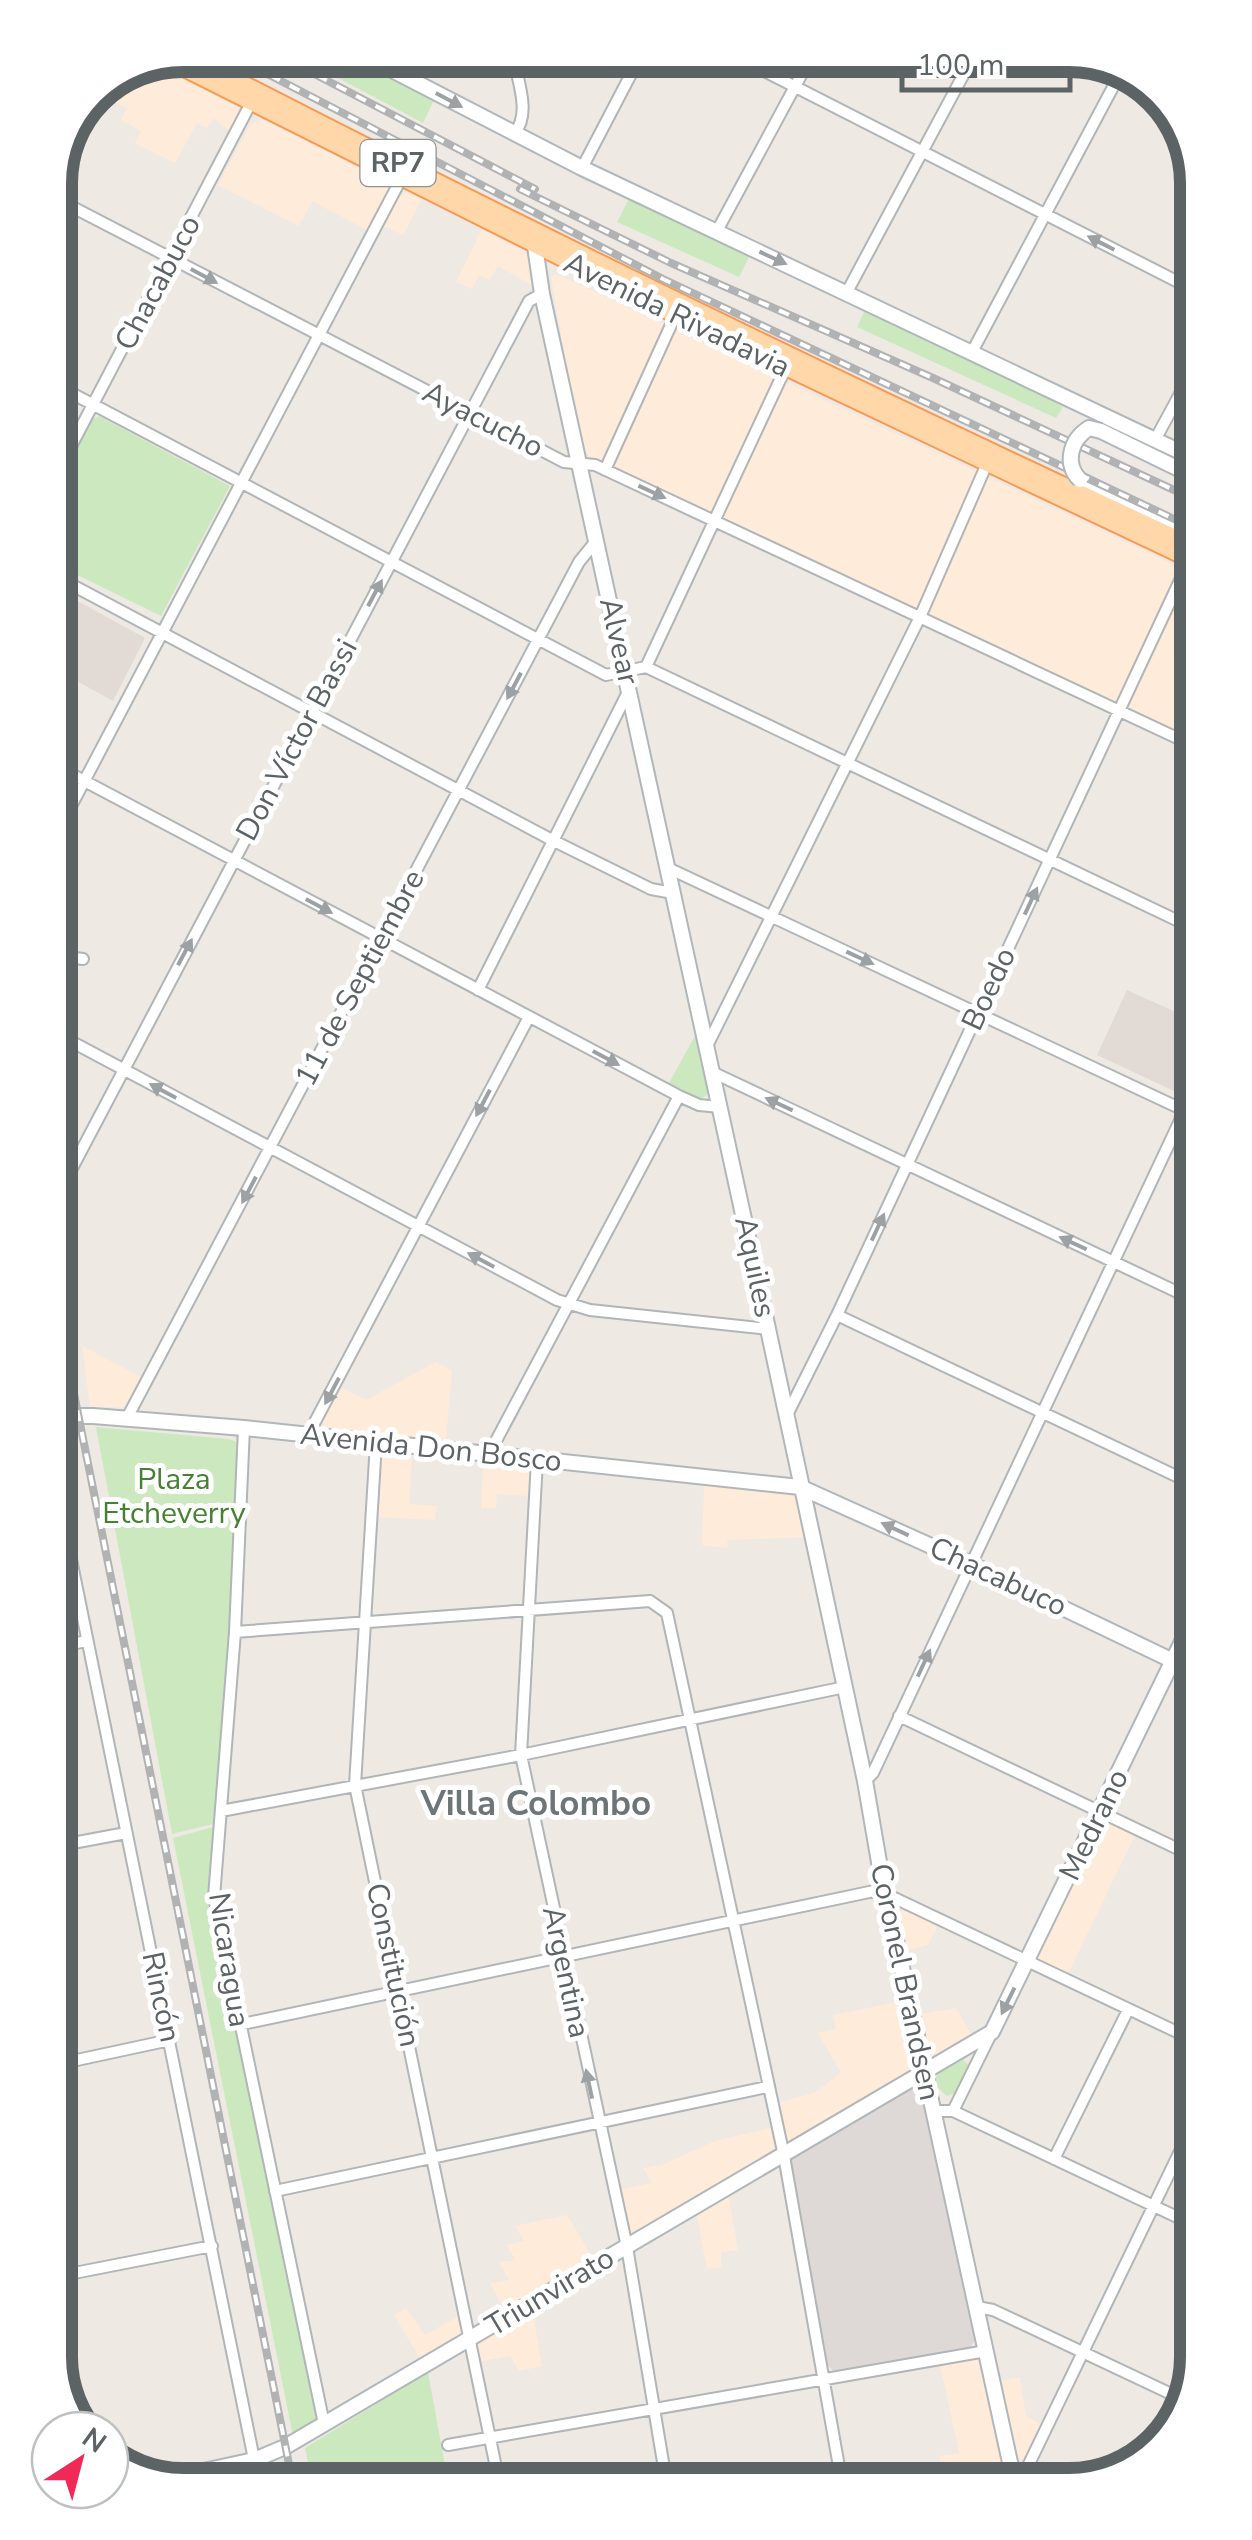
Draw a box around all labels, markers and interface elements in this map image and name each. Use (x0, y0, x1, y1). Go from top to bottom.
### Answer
scale bar (902, 30, 1070, 92)
text: 100 m (917, 45, 1004, 86)
one-way arrow (435, 91, 464, 108)
road number: RP7 (360, 140, 436, 186)
street label: Chacabuco (105, 208, 211, 358)
one-way arrow (1086, 235, 1115, 252)
street label: Avenida Rivadavia (557, 242, 797, 388)
one-way arrow (759, 249, 788, 266)
one-way arrow (189, 267, 218, 284)
street label: Ayacucho (416, 372, 550, 468)
one-way arrow (638, 483, 667, 500)
one-way arrow (367, 579, 384, 608)
street label: Alvear (589, 593, 649, 689)
street label: Don Víctor Bassi (227, 632, 367, 848)
one-way arrow (506, 671, 523, 700)
street label: 11 de Septiembre (286, 863, 434, 1093)
one-way arrow (1022, 886, 1039, 915)
one-way arrow (305, 897, 333, 914)
one-way arrow (176, 938, 193, 967)
street label: Boedo (952, 941, 1026, 1037)
one-way arrow (846, 949, 875, 966)
one-way arrow (592, 1049, 621, 1066)
one-way arrow (149, 1083, 178, 1100)
one-way arrow (475, 1089, 492, 1118)
one-way arrow (764, 1096, 793, 1113)
one-way arrow (240, 1176, 257, 1205)
one-way arrow (870, 1212, 887, 1241)
street label: Aquiles (724, 1213, 786, 1321)
one-way arrow (1058, 1234, 1087, 1251)
one-way arrow (467, 1251, 496, 1268)
one-way arrow (324, 1376, 341, 1405)
street label: Avenida Don Bosco (298, 1414, 564, 1482)
park label: Plaza Etcheverry (102, 1459, 246, 1534)
one-way arrow (880, 1521, 910, 1537)
street label: Chacabuco (923, 1527, 1073, 1627)
one-way arrow (916, 1648, 933, 1677)
street label: Medrano (1049, 1762, 1139, 1888)
district label: Villa Colombo (420, 1780, 651, 1827)
street label: Coronel Brandsen (860, 1860, 950, 2104)
street label: Constitución (356, 1879, 430, 2051)
street label: Nicaragua (198, 1890, 260, 2030)
street label: Argentina (532, 1902, 600, 2042)
street label: Rincón (131, 1948, 191, 2046)
one-way arrow (1000, 1986, 1017, 2015)
one-way arrow (581, 2068, 597, 2099)
street label: Triunvirato (478, 2238, 622, 2346)
north arrow (30, 2410, 130, 2510)
text: N (74, 2419, 114, 2462)

